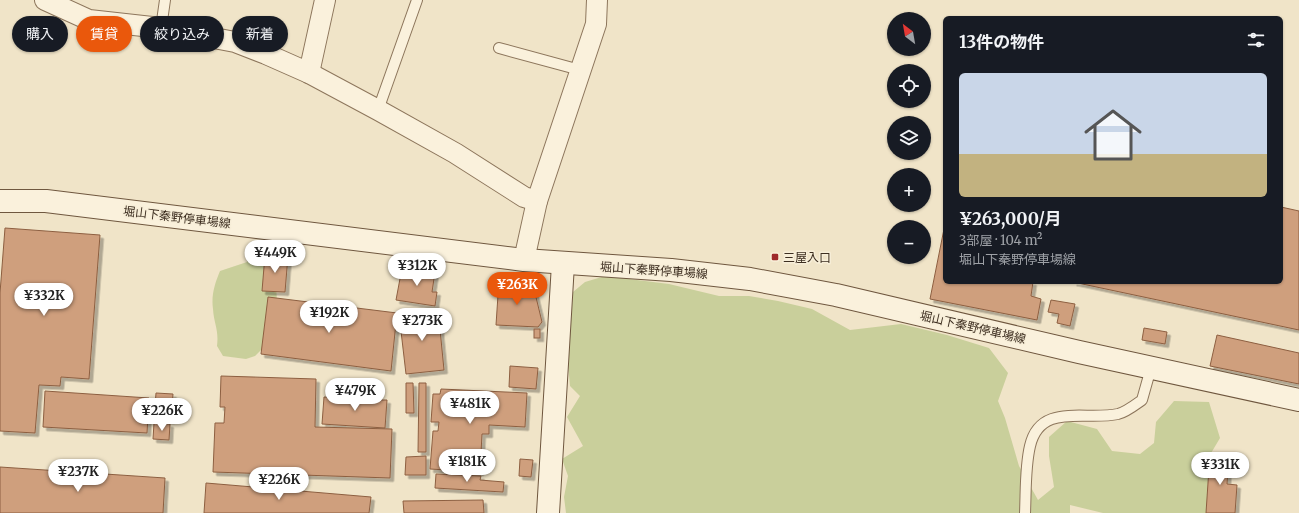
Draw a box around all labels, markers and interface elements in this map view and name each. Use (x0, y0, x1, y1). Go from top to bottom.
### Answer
north arrow (887, 12, 931, 56)
map controls (887, 12, 931, 264)
chip: 購入 (12, 16, 68, 52)
chip: 賃貸 (76, 16, 132, 52)
chip: 絞り込み (140, 16, 224, 52)
chip: 新着 (232, 16, 288, 52)
icon: filters (1245, 29, 1267, 51)
text: 13件の物件 (959, 31, 1044, 53)
button: locate (887, 64, 931, 108)
icon: home (1077, 99, 1149, 171)
button: layers (887, 116, 931, 160)
button: + (887, 168, 931, 212)
street label: 堀山下秦野停車場線 (122, 203, 232, 231)
text: ¥263,000/月 (959, 208, 1062, 230)
button: − (887, 220, 931, 264)
text: 3部屋 · 104 m² (959, 232, 1043, 249)
pin: ¥449K (247, 240, 303, 274)
text: ¥449K (254, 244, 296, 261)
place label: 三屋入口 (783, 250, 831, 265)
text: 堀山下秦野停車場線 (959, 251, 1076, 268)
marker: 三屋入口 (770, 252, 780, 262)
pin: ¥312K (389, 253, 445, 287)
text: ¥312K (397, 257, 437, 274)
street label: 堀山下秦野停車場線 (600, 259, 708, 281)
pin: ¥263K (489, 272, 545, 306)
text: ¥263K (496, 276, 538, 293)
pin: ¥332K (16, 283, 72, 317)
text: ¥332K (23, 287, 65, 304)
pin: ¥192K (301, 300, 357, 334)
text: ¥192K (309, 304, 349, 321)
pin: ¥273K (394, 308, 450, 342)
street label: 堀山下秦野停車場線 (919, 308, 1027, 346)
text: ¥273K (401, 312, 443, 329)
pin: ¥479K (327, 378, 383, 412)
text: ¥479K (334, 382, 376, 399)
pin: ¥481K (442, 391, 498, 425)
text: ¥481K (449, 395, 491, 412)
pin: ¥226K (134, 398, 190, 432)
text: ¥226K (141, 402, 183, 419)
pin: ¥181K (439, 449, 495, 483)
pin: ¥331K (1192, 452, 1248, 486)
text: ¥181K (448, 453, 486, 470)
text: ¥331K (1200, 456, 1240, 473)
pin: ¥237K (50, 459, 106, 493)
text: ¥237K (57, 463, 99, 480)
pin: ¥226K (251, 467, 307, 501)
text: ¥226K (258, 471, 300, 488)

